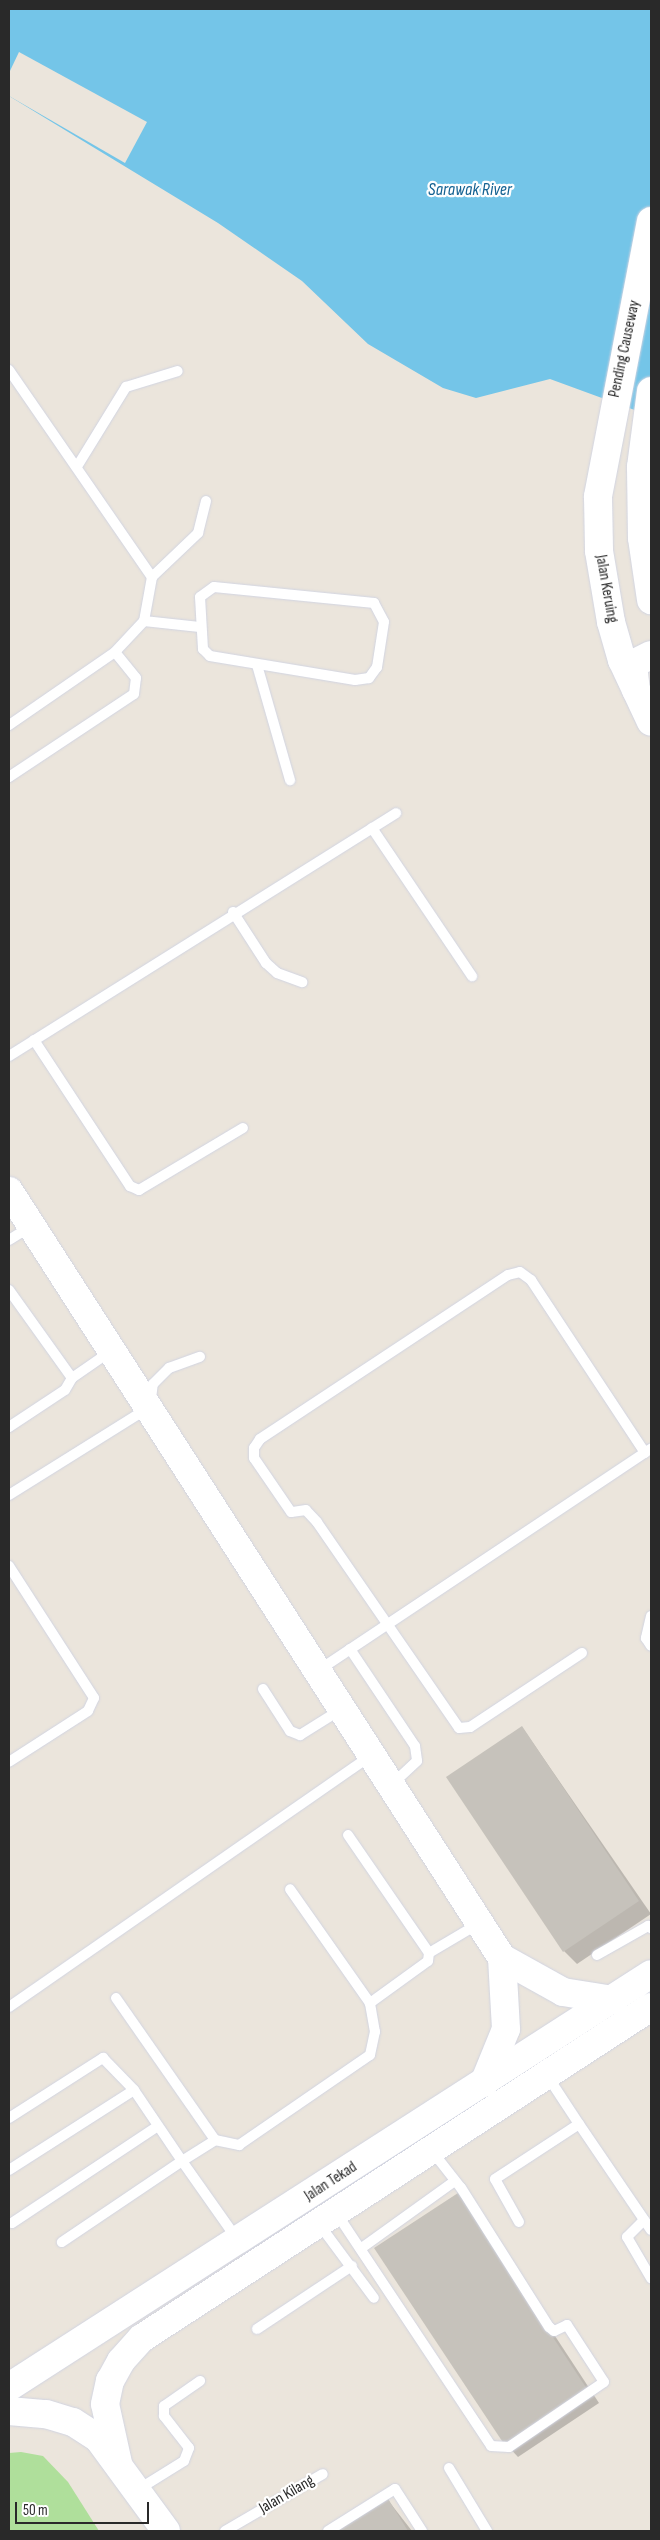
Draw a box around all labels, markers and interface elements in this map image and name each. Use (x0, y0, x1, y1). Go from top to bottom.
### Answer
water label: Sarawak River (428, 179, 512, 201)
street label: Pending Causeway (605, 299, 645, 399)
street label: Jalan Keruing (591, 553, 621, 625)
street label: Jalan Tekad (301, 2158, 361, 2206)
street label: Jalan Kilang (256, 2472, 318, 2518)
scale bar (18, 2492, 151, 2524)
text: 50 m (23, 2501, 48, 2520)

